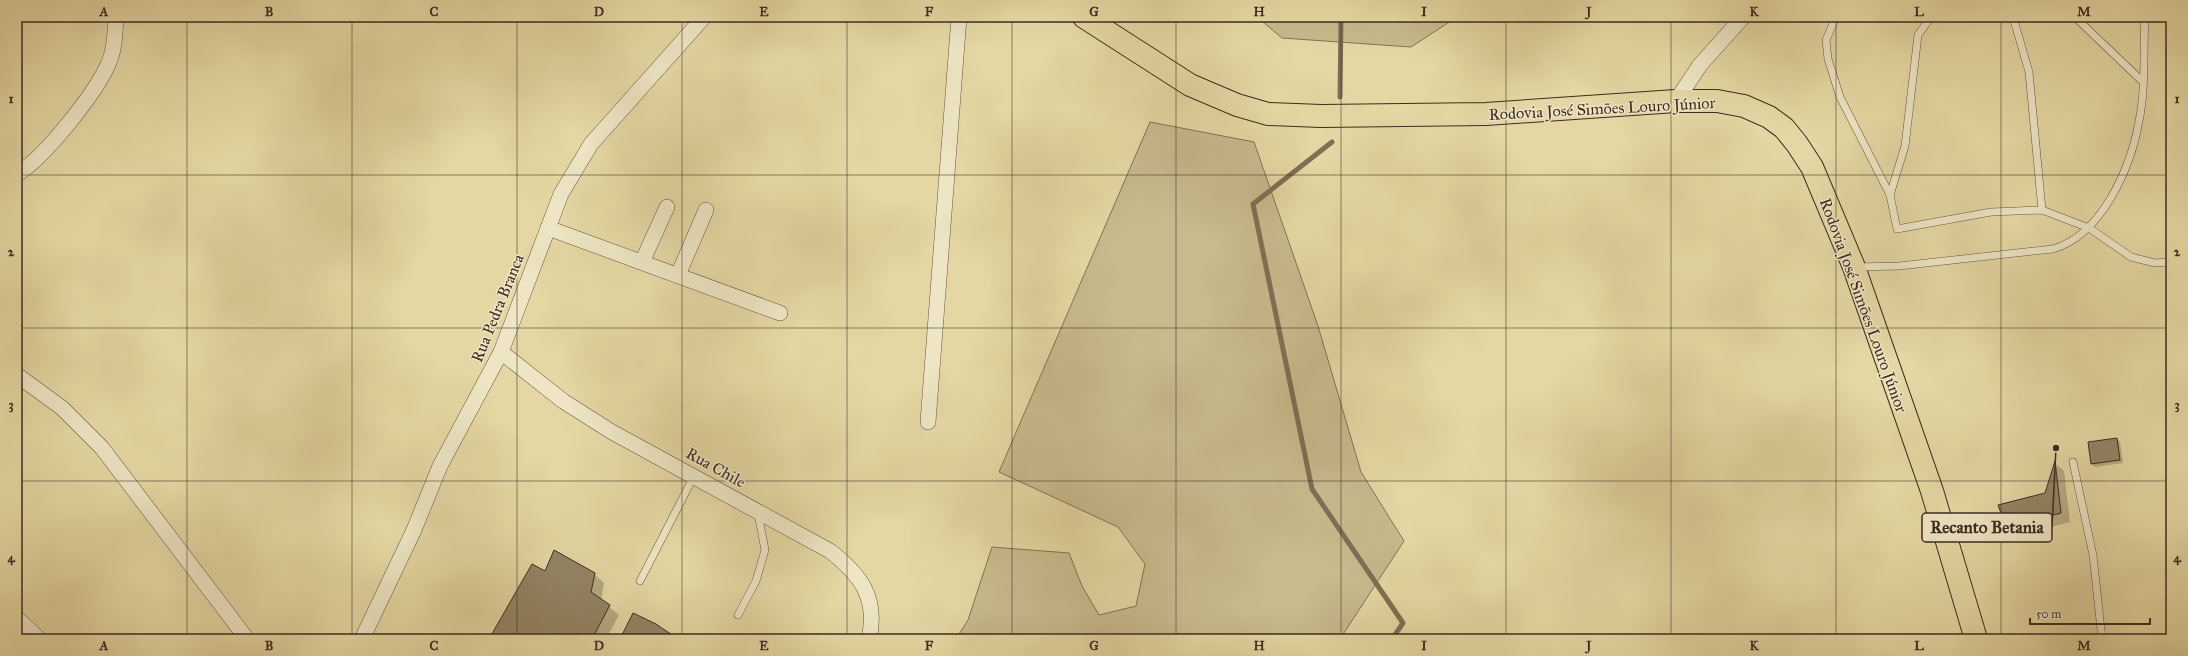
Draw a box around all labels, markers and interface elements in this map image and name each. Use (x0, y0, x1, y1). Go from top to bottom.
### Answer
text: A (99, 4, 109, 20)
text: B (265, 4, 274, 20)
text: C (430, 4, 439, 20)
text: D (594, 4, 604, 20)
text: E (759, 4, 769, 20)
text: F (925, 4, 934, 20)
text: G (1089, 4, 1099, 20)
text: H (1253, 4, 1265, 20)
text: I (1421, 4, 1427, 20)
text: J (1584, 4, 1592, 20)
text: K (1749, 4, 1759, 20)
text: L (1914, 4, 1924, 20)
text: M (2077, 4, 2091, 20)
text: 1 (8, 91, 14, 107)
text: 1 (2174, 91, 2180, 107)
street label: Rodovia José Simões Louro Júnior (1488, 93, 1716, 125)
street label: Rodovia José Simões Louro Júnior (1815, 195, 1911, 415)
text: 2 (8, 244, 15, 260)
text: 2 (2174, 244, 2181, 260)
street label: Rua Pedra Branca (467, 251, 528, 365)
text: 3 (8, 397, 14, 413)
text: 3 (2174, 397, 2180, 413)
street label: Rua Chile (683, 443, 749, 492)
callout: Recanto Betania (1922, 513, 2052, 542)
text: Recanto Betania (1930, 517, 2044, 538)
text: 4 (7, 550, 15, 566)
text: 4 (2173, 550, 2181, 566)
scale bar (2030, 600, 2150, 626)
text: 50 m (2036, 607, 2061, 621)
text: A (99, 638, 109, 654)
text: B (265, 638, 274, 654)
text: C (430, 638, 439, 654)
text: D (594, 638, 604, 654)
text: E (759, 638, 769, 654)
text: F (925, 638, 934, 654)
text: G (1089, 638, 1099, 654)
text: H (1253, 638, 1265, 654)
text: I (1421, 638, 1427, 654)
text: J (1584, 638, 1592, 654)
text: K (1749, 638, 1759, 654)
text: L (1914, 638, 1924, 654)
text: M (2077, 638, 2091, 654)

